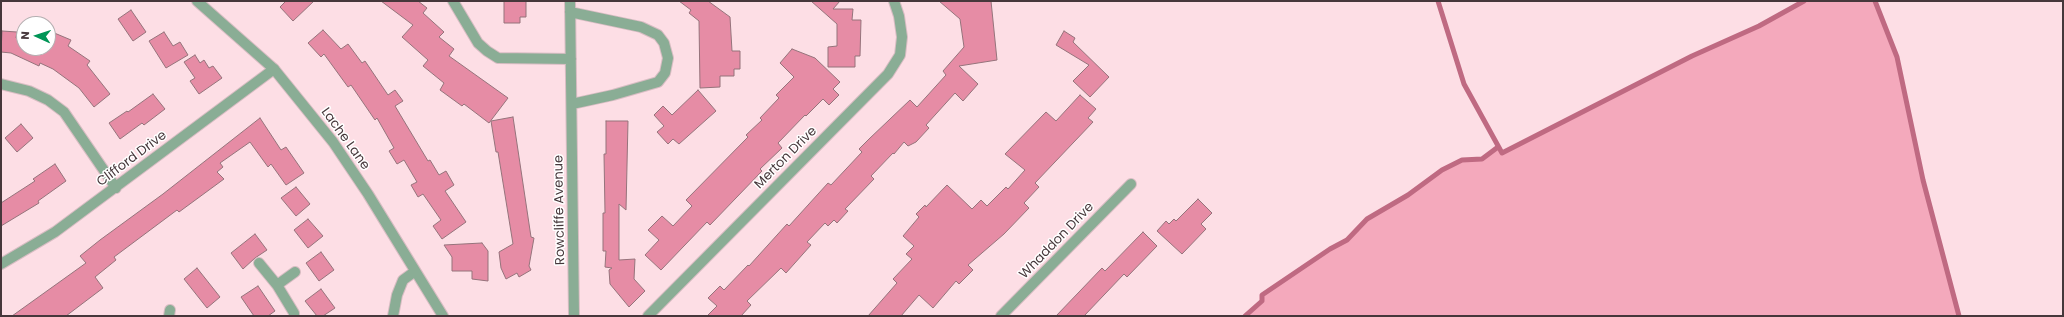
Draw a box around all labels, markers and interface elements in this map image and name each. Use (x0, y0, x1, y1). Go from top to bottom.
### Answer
north arrow (16, 16, 56, 56)
text: N (17, 31, 33, 40)
street label: Lache Lane (317, 105, 373, 173)
street label: Merton Drive (752, 124, 820, 192)
street label: Clifford Drive (94, 128, 170, 190)
street label: Rowcliffe Avenue (551, 155, 569, 265)
street label: Whaddon Drive (1017, 200, 1097, 282)

